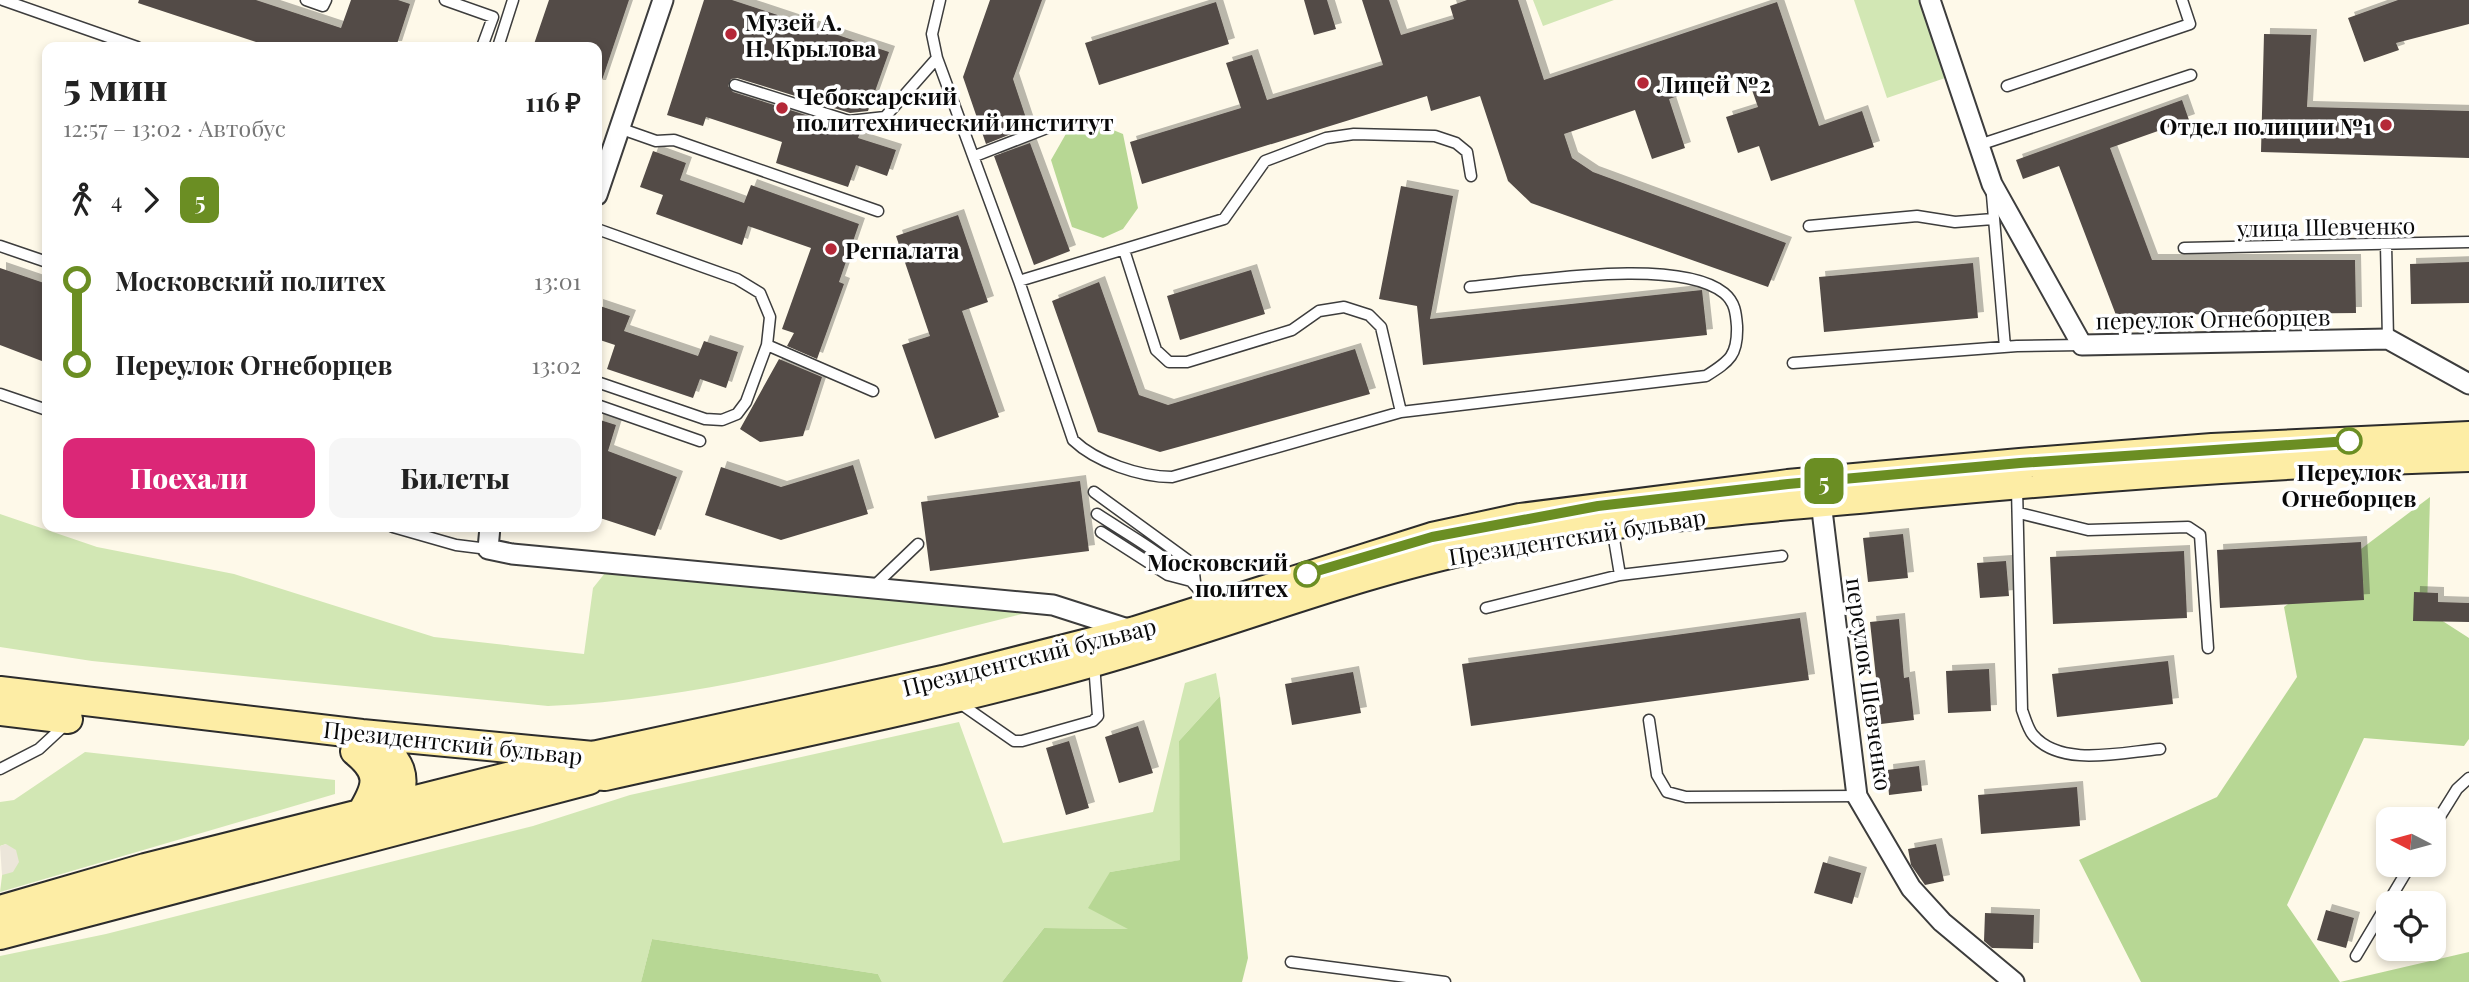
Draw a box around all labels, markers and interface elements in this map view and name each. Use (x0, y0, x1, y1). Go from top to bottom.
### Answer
place label: Музей А. Н. Крылова (745, 6, 877, 63)
marker: Музей А. Н. Крылова (723, 26, 739, 42)
text: 5 мин (63, 60, 168, 111)
place label: Лицей №2 (1656, 68, 1771, 99)
marker: Лицей №2 (1635, 75, 1651, 91)
place label: Чебоксарский политехнический институт (796, 80, 1114, 137)
text: 116 ₽ (525, 84, 581, 119)
marker: Чебоксарский политехнический институт (774, 100, 790, 116)
place label: Отдел полиции №1 (2159, 110, 2372, 141)
text: 12:57 – 13:02 · Автобус (63, 112, 286, 143)
marker: Отдел полиции №1 (2378, 117, 2394, 133)
icon: walk (63, 181, 101, 219)
icon: forward (132, 181, 170, 219)
text: 4 (111, 184, 122, 215)
text: 5 (194, 184, 205, 216)
street label: улица Шевченко (2235, 209, 2416, 243)
place label: Регпалата (845, 234, 960, 265)
marker: Регпалата (823, 241, 839, 257)
text: Московский политех (115, 263, 386, 298)
text: 13:01 (534, 265, 581, 296)
street label: переулок Огнеборцев (2095, 300, 2331, 336)
text: Переулок Огнеборцев (115, 347, 392, 382)
text: 13:02 (532, 349, 581, 380)
marker: Переулок Огнеборцев (2336, 428, 2362, 454)
button: Поехали (63, 438, 315, 518)
button: Билеты (329, 438, 581, 518)
place label: Переулок Огнеборцев (2282, 456, 2416, 513)
line badge: 5 (1801, 458, 1847, 504)
text: 5 (1818, 465, 1830, 497)
street label: Президентский бульвар (1446, 500, 1708, 572)
place label: Московский политех (1147, 546, 1289, 603)
marker: Московский политех (1294, 561, 1320, 587)
street label: переулок Шевченко (1840, 575, 1900, 793)
street label: Президентский бульвар (899, 609, 1159, 703)
street label: Президентский бульвар (322, 713, 584, 771)
north arrow (2376, 807, 2446, 877)
map controls (2376, 807, 2446, 961)
button: locate (2376, 891, 2446, 961)

